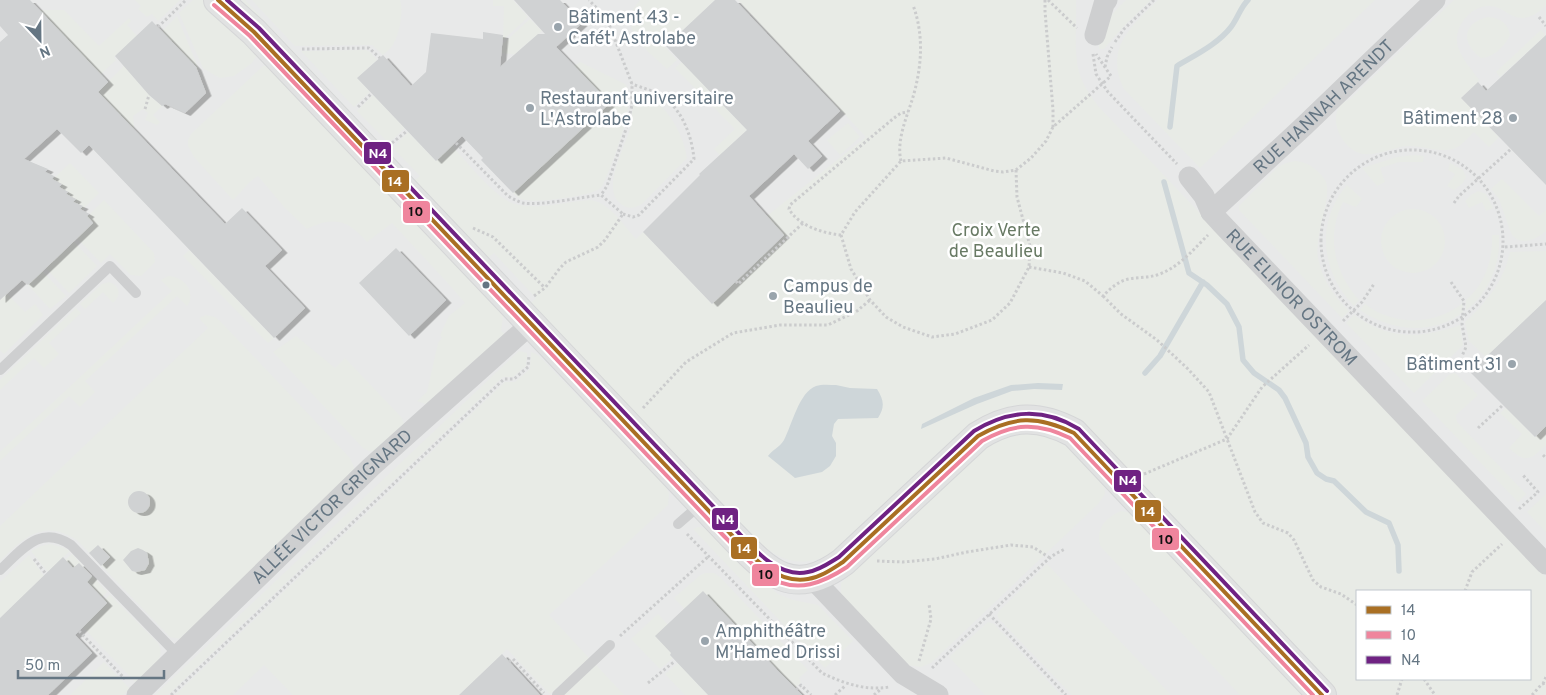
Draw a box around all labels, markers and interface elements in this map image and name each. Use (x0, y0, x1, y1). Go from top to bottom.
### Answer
place label: Bâtiment 43 - Cafét' Astrolabe (568, 7, 696, 51)
north arrow (15, 15, 65, 65)
marker: Bâtiment 43 - Cafét' Astrolabe (552, 21, 564, 33)
street label: RUE HANNAH ARENDT (1249, 36, 1400, 180)
text: N (36, 41, 52, 60)
place label: Restaurant universitaire L'Astrolabe (540, 88, 734, 132)
marker: Restaurant universitaire L'Astrolabe (524, 102, 536, 114)
place label: Bâtiment 28 (1402, 108, 1503, 131)
marker: Bâtiment 28 (1507, 112, 1519, 124)
line badge: N4 (363, 141, 392, 165)
text: N4 (368, 146, 388, 163)
line badge: 14 (381, 169, 410, 193)
text: 14 (388, 174, 402, 191)
line badge: 10 (402, 200, 431, 224)
text: 10 (409, 204, 423, 221)
park label: Croix Verte de Beaulieu (949, 220, 1043, 264)
street label: RUE ELINOR OSTROM (1220, 225, 1361, 371)
place label: Campus de Beaulieu (783, 276, 873, 320)
unlabelled marker (481, 280, 491, 290)
marker: Campus de Beaulieu (767, 290, 779, 302)
place label: Bâtiment 31 (1406, 354, 1502, 377)
marker: Bâtiment 31 (1506, 358, 1518, 370)
street label: ALLÉE VICTOR GRIGNARD (247, 425, 418, 590)
line badge: N4 (1113, 469, 1142, 493)
text: N4 (1118, 473, 1138, 490)
line badge: 14 (1134, 499, 1162, 523)
text: 14 (1141, 504, 1155, 521)
line badge: N4 (711, 507, 739, 531)
text: N4 (715, 512, 735, 529)
line badge: 10 (1151, 527, 1180, 551)
text: 10 (1159, 532, 1173, 549)
line badge: 14 (730, 536, 758, 560)
text: 14 (737, 541, 751, 558)
line badge: 10 (751, 563, 780, 587)
text: 10 (759, 567, 773, 584)
legend (1356, 590, 1531, 680)
text: 14 (1401, 602, 1416, 621)
place label: Amphithéâtre M’Hamed Drissi (715, 621, 840, 665)
text: 10 (1401, 627, 1416, 646)
marker: Amphithéâtre M’Hamed Drissi (699, 635, 711, 647)
scale bar (18, 648, 164, 680)
text: N4 (1401, 652, 1421, 671)
text: 50 m (25, 657, 60, 676)

